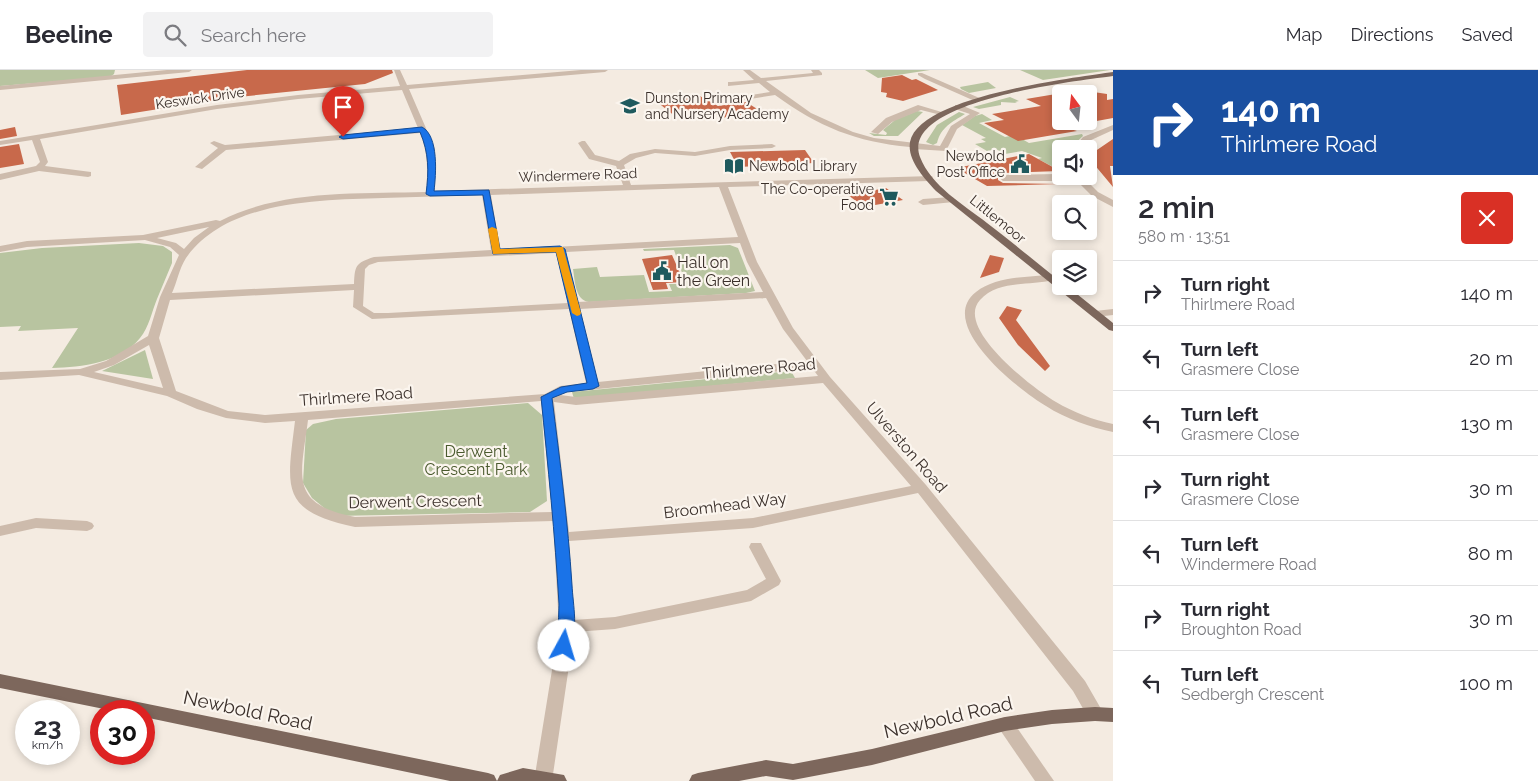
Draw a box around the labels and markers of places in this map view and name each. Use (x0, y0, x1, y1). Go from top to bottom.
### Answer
pin (322, 86, 364, 137)
place label: Dunston Primary and Nursery Academy (645, 90, 790, 122)
school or university icon: Dunston Primary and Nursery Academy (619, 95, 641, 117)
place label: Newbold Post Office (936, 148, 1005, 180)
public building icon: Newbold Post Office (1009, 153, 1031, 175)
library icon: Newbold Library (723, 155, 745, 177)
place label: Newbold Library (749, 158, 857, 174)
place label: The Co-operative Food (761, 181, 874, 213)
supermarket icon: The Co-operative Food (878, 186, 900, 208)
place label: Hall on the Green (677, 253, 750, 290)
public building icon: Hall on the Green (651, 260, 673, 282)

